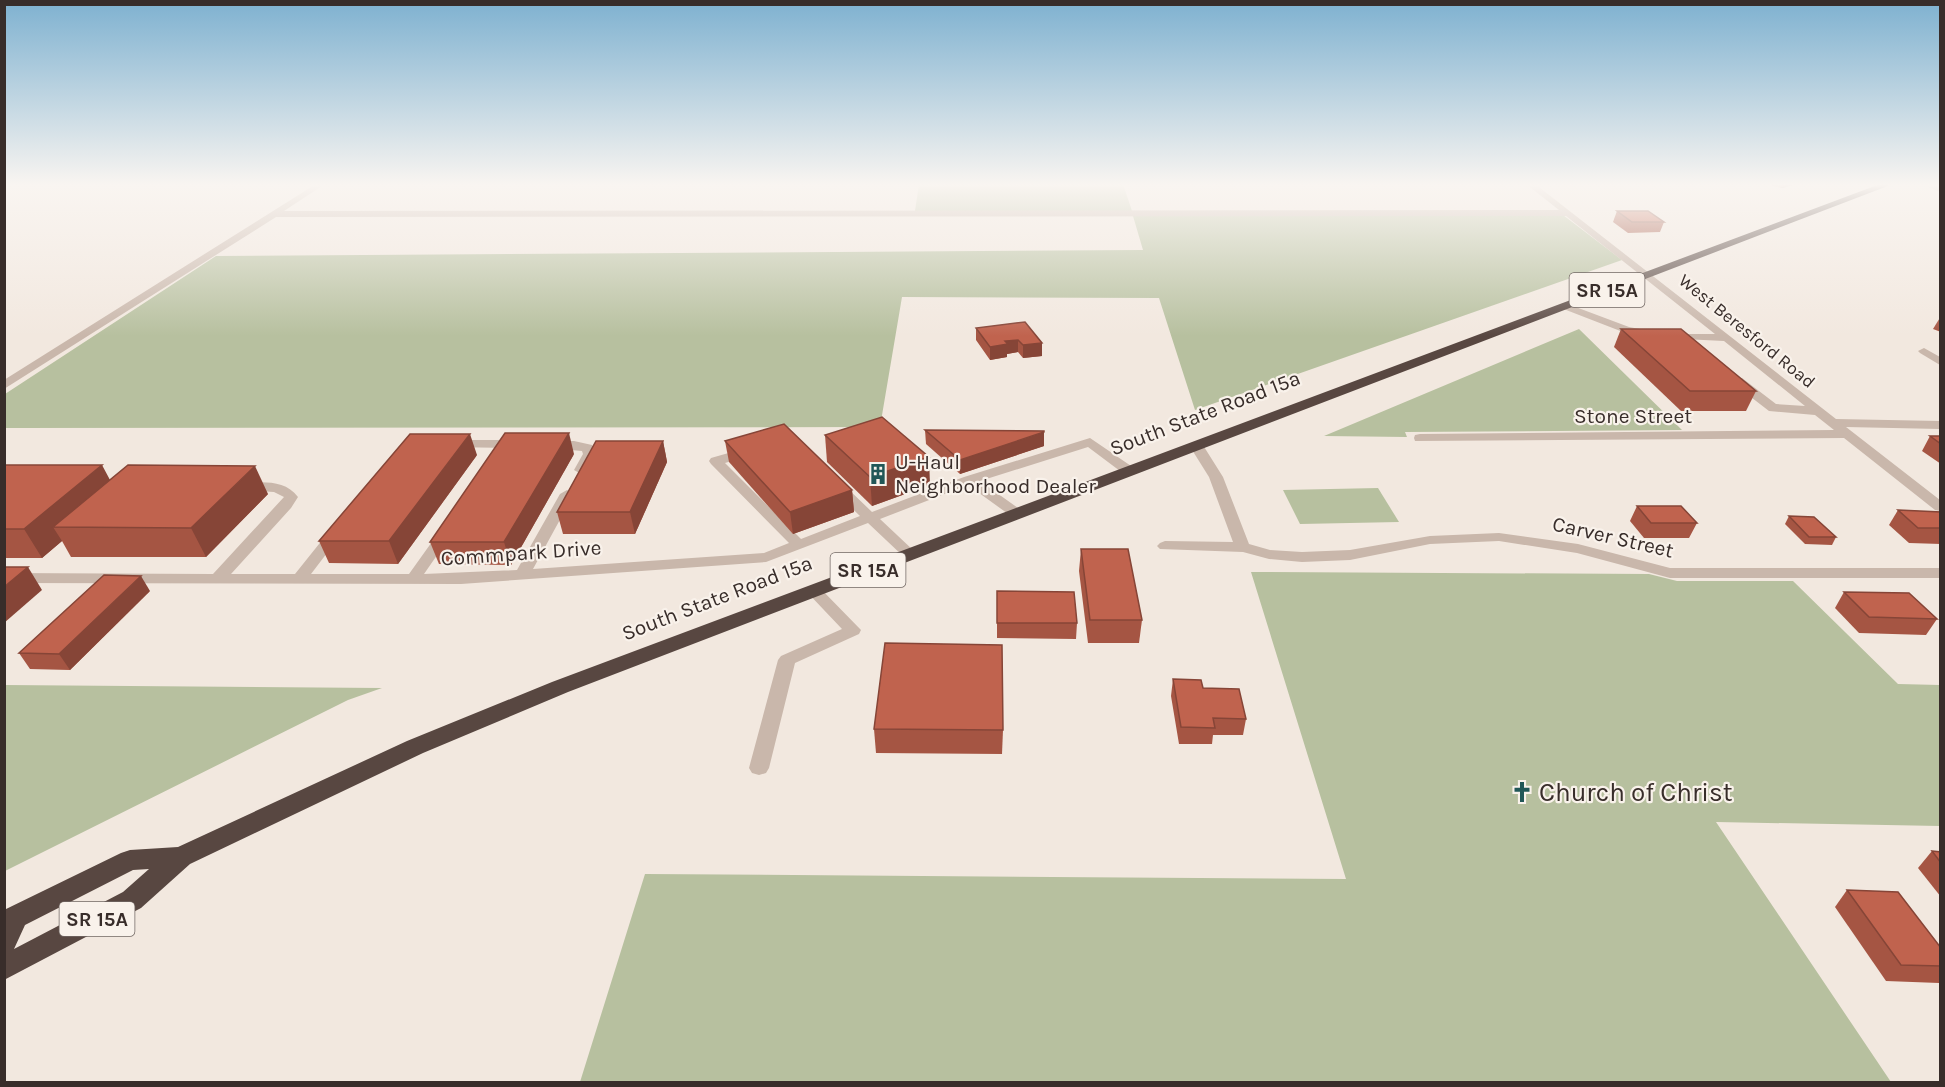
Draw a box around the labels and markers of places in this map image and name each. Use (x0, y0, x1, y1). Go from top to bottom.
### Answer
place label: U-Haul Neighborhood Dealer (895, 450, 1096, 498)
building icon: U-Haul Neighborhood Dealer (866, 462, 890, 486)
place label: Church of Christ (1539, 777, 1733, 808)
church icon: Church of Christ (1510, 780, 1534, 804)

